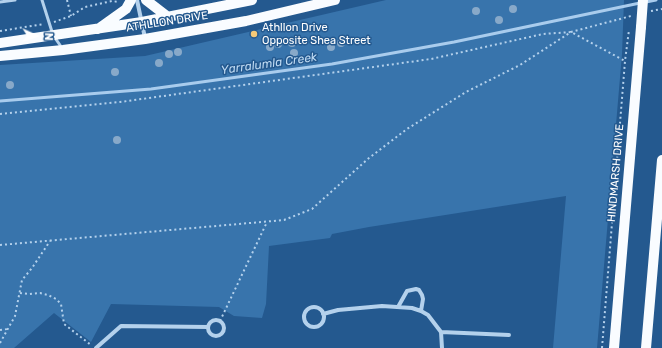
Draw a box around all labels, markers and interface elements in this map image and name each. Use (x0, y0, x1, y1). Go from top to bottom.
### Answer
street label: ATHLLON DRIVE (125, 9, 209, 35)
north arrow (16, 16, 56, 56)
place label: Athllon Drive Opposite Shea Street (262, 21, 371, 47)
marker: Athllon Drive Opposite Shea Street (249, 29, 259, 39)
text: N (42, 32, 55, 41)
water label: Yarralumla Creek (220, 50, 318, 78)
street label: HINDMARSH DRIVE (605, 123, 627, 223)

